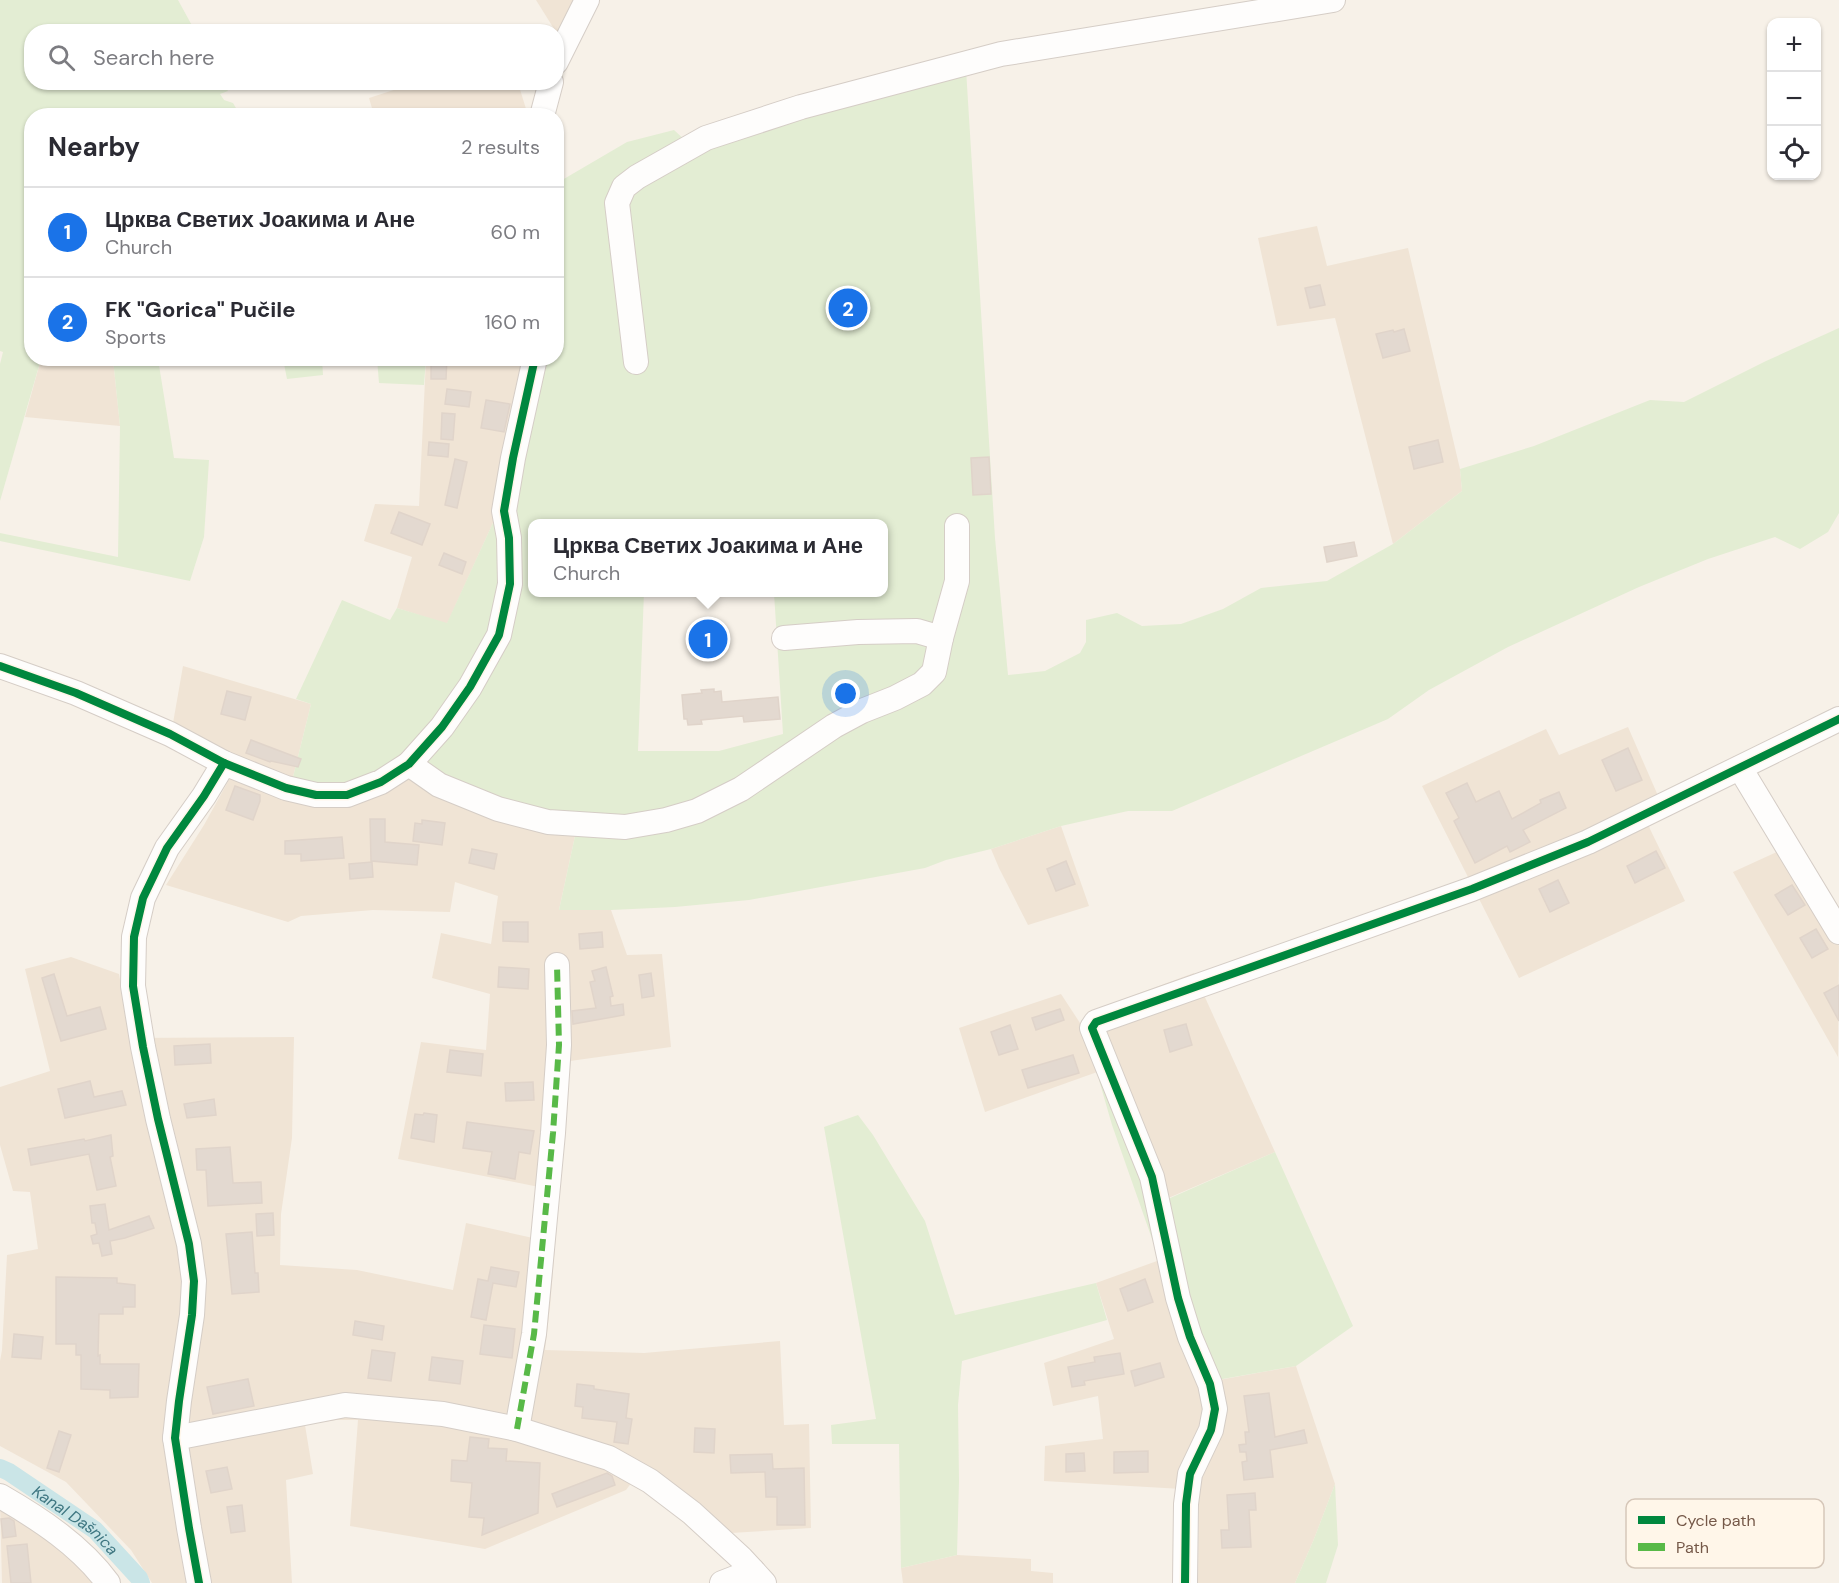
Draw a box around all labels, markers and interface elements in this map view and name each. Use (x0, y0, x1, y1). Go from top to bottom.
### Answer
map controls (1767, 18, 1821, 180)
button: + (1767, 18, 1821, 72)
search box (24, 24, 564, 90)
icon: search (45, 41, 78, 74)
text: Search here (93, 43, 214, 72)
button: − (1767, 72, 1821, 126)
button: locate (1767, 126, 1821, 180)
text: Nearby (48, 130, 140, 164)
text: 2 results (461, 134, 540, 160)
text: Црква Светих Јоакима и Ане (105, 205, 415, 234)
text: 1 (64, 219, 71, 245)
text: 60 m (491, 219, 540, 245)
text: Church (105, 234, 172, 260)
pin: 2 (828, 286, 868, 330)
text: FK "Gorica" Pučile (105, 295, 295, 324)
text: 2 (62, 309, 73, 335)
text: 160 m (484, 309, 540, 335)
text: Sports (105, 324, 166, 350)
popup (528, 519, 888, 597)
text: Црква Светих Јоакима и Ане (553, 531, 863, 560)
text: Church (553, 560, 620, 586)
pin: 1 (688, 616, 728, 662)
your location (831, 679, 860, 708)
water label: Kanal Dašnica (28, 1481, 123, 1560)
legend (1626, 1499, 1824, 1568)
text: Cycle path (1676, 1510, 1756, 1531)
text: Path (1676, 1537, 1709, 1558)

